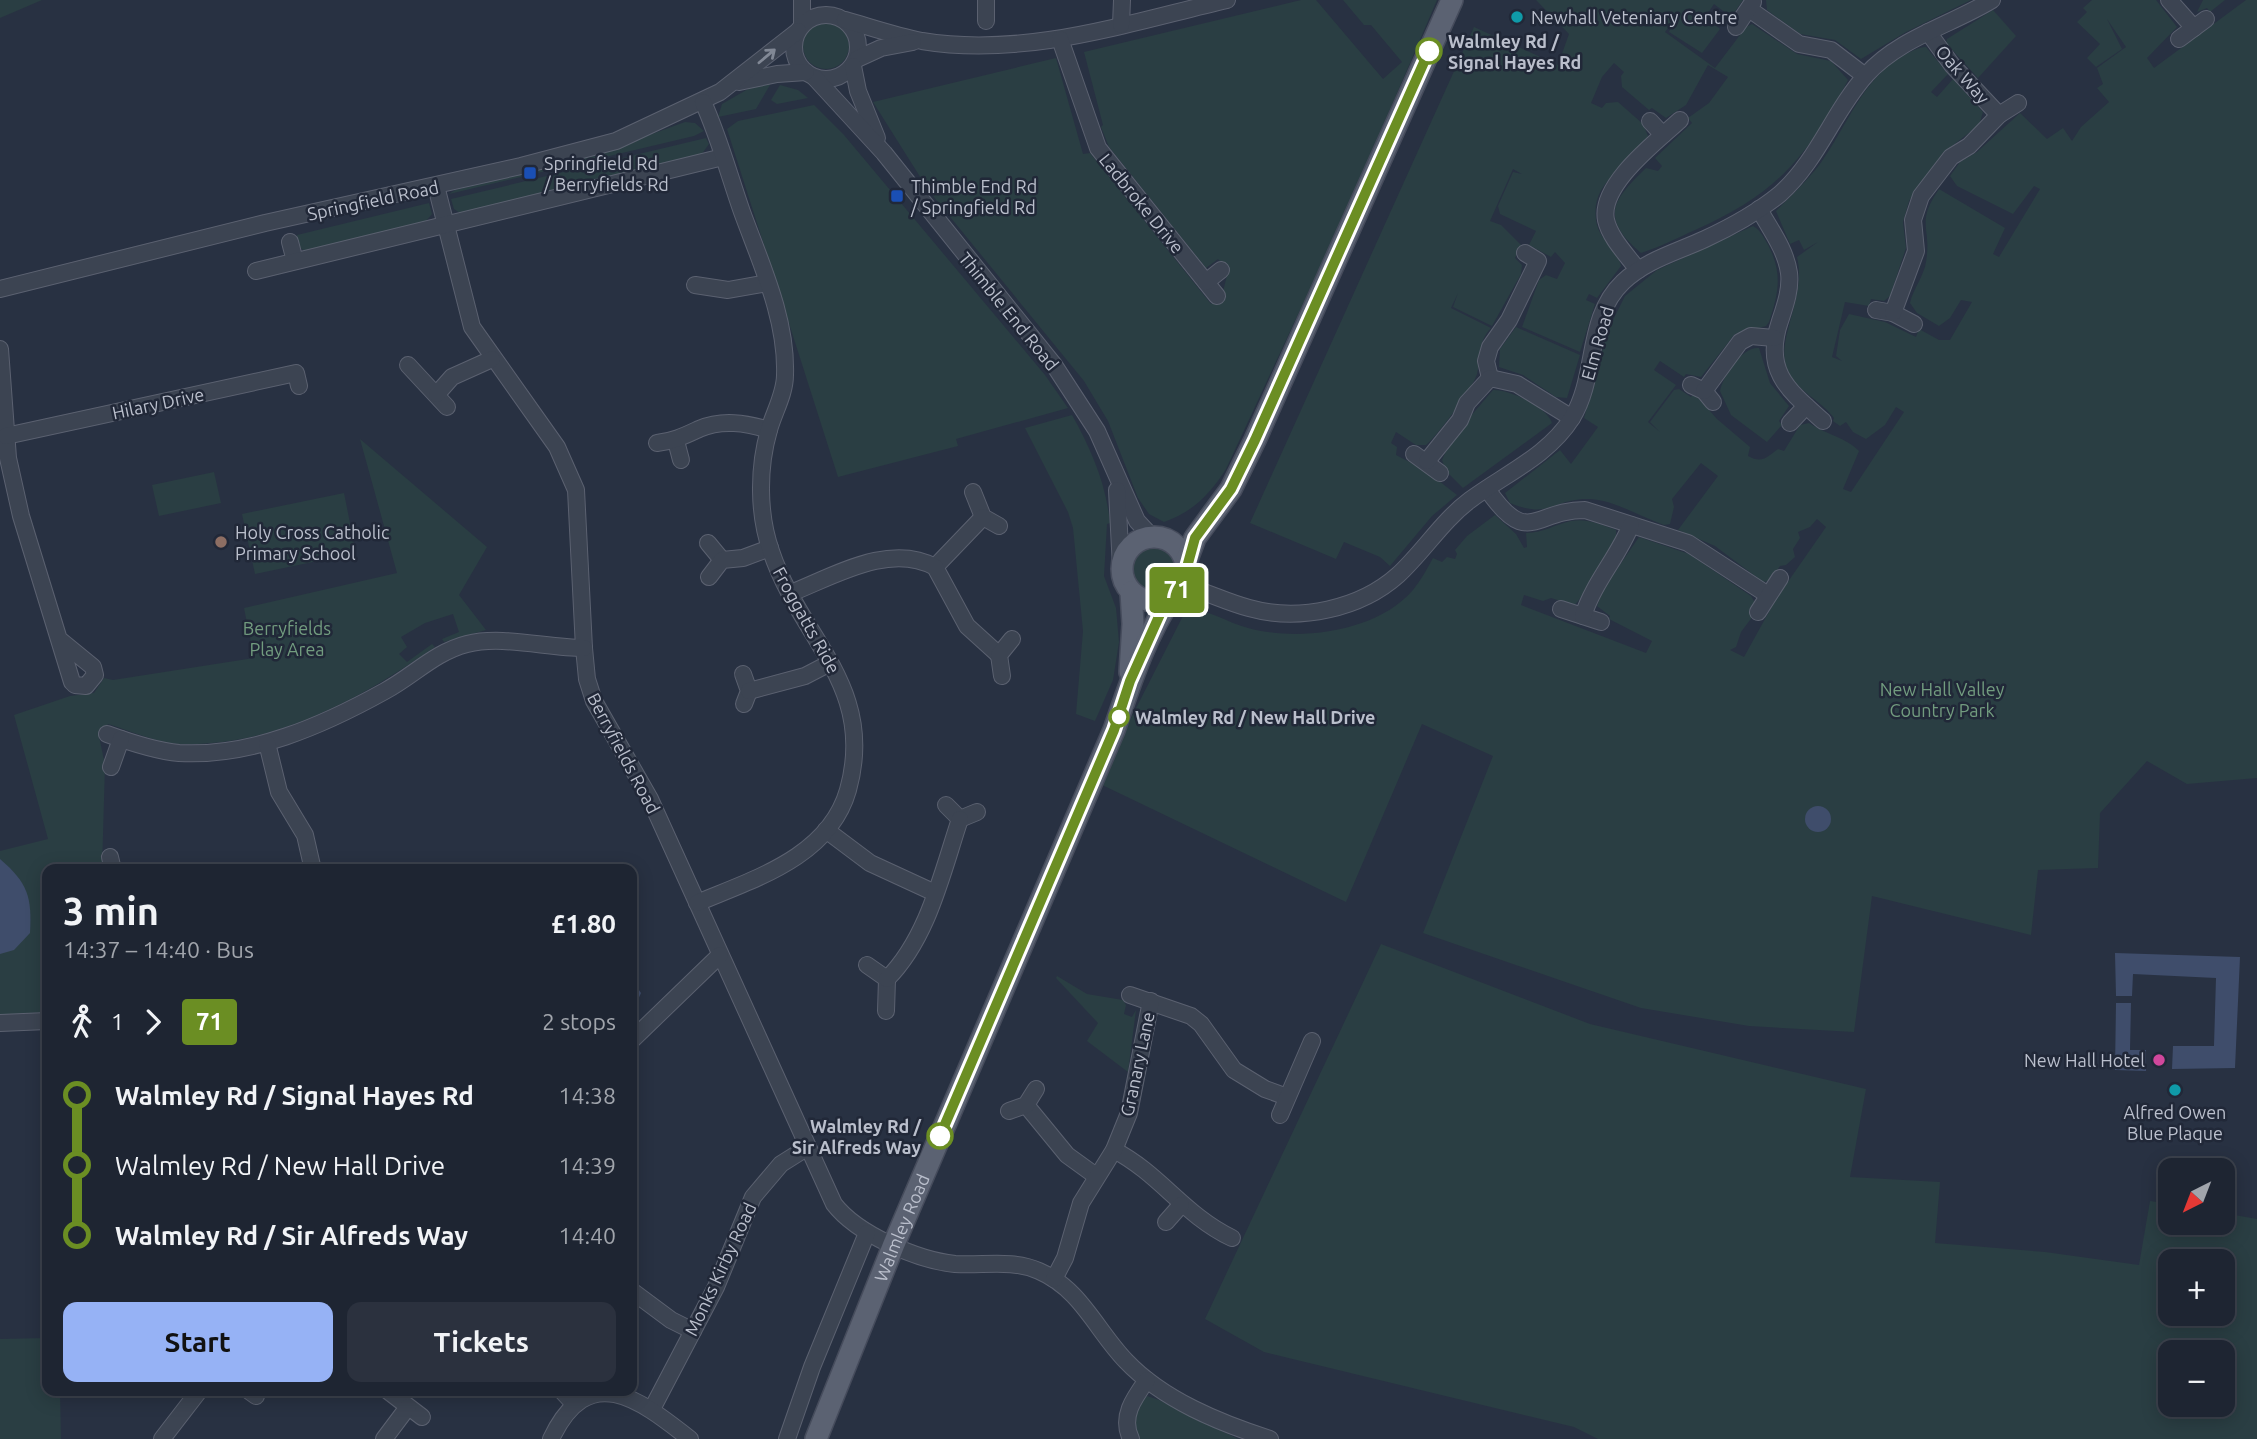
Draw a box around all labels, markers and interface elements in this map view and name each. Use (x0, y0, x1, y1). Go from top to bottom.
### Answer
place label: Newhall Veteniary Centre (1531, 7, 1738, 27)
marker: Newhall Veteniary Centre (1509, 9, 1525, 25)
place label: Walmley Rd / Signal Hayes Rd (1448, 31, 1581, 72)
marker: Walmley Rd / Signal Hayes Rd (1416, 38, 1442, 64)
street label: Oak Way (1932, 41, 1994, 107)
one-way arrow (757, 48, 775, 64)
street label: Ladbroke Drive (1096, 149, 1188, 257)
place label: Springfield Rd / Berryfields Rd (543, 153, 669, 194)
marker: Springfield Rd / Berryfields Rd (522, 165, 538, 181)
street label: Springfield Road (305, 176, 441, 224)
place label: Thimble End Rd / Springfield Rd (910, 176, 1037, 217)
marker: Thimble End Rd / Springfield Rd (889, 188, 905, 204)
street label: Thimble End Road (955, 248, 1063, 374)
street label: Elm Road (1577, 304, 1617, 382)
street label: Hilary Drive (110, 383, 206, 423)
place label: Holy Cross Catholic Primary School (235, 522, 389, 563)
marker: Holy Cross Catholic Primary School (213, 534, 229, 550)
street label: Froggatts Ride (770, 563, 844, 677)
line badge: 71 (1146, 567, 1208, 613)
text: 71 (1163, 576, 1191, 603)
park label: Berryfields Play Area (243, 618, 331, 659)
park label: New Hall Valley Country Park (1880, 679, 2005, 720)
street label: Berryfields Road (584, 689, 664, 817)
marker: Walmley Rd / New Hall Drive (1109, 707, 1129, 727)
place label: Walmley Rd / New Hall Drive (1135, 707, 1375, 727)
text: 3 min (63, 890, 159, 932)
text: £1.80 (551, 909, 616, 938)
text: 14:37 – 14:40 · Bus (63, 937, 254, 962)
icon: walk (63, 1003, 101, 1041)
icon: forward (134, 1003, 172, 1041)
text: 71 (196, 1008, 223, 1035)
text: 1 (111, 1009, 124, 1034)
text: 2 stops (542, 1009, 616, 1034)
street label: Granary Lane (1116, 1010, 1158, 1118)
place label: New Hall Hotel (2024, 1050, 2145, 1070)
marker: New Hall Hotel (2151, 1052, 2167, 1068)
text: Walmley Rd / Signal Hayes Rd (115, 1081, 474, 1110)
marker: Alfred Owen Blue Plaque (2167, 1082, 2183, 1098)
text: 14:38 (558, 1083, 616, 1108)
place label: Alfred Owen Blue Plaque (2124, 1102, 2226, 1143)
place label: Walmley Rd / Sir Alfreds Way (792, 1116, 921, 1157)
marker: Walmley Rd / Sir Alfreds Way (927, 1123, 953, 1149)
text: Walmley Rd / New Hall Drive (115, 1151, 445, 1180)
text: 14:39 (558, 1153, 616, 1178)
north arrow (2158, 1158, 2235, 1236)
map controls (2158, 1158, 2235, 1417)
street label: Walmley Road (870, 1171, 933, 1284)
street label: Monks Kirby Road (680, 1199, 760, 1339)
text: Walmley Rd / Sir Alfreds Way (115, 1221, 468, 1250)
text: 14:40 (558, 1223, 616, 1248)
button: + (2158, 1249, 2235, 1326)
button: Start (63, 1302, 333, 1382)
button: Tickets (347, 1302, 616, 1382)
button: − (2158, 1340, 2235, 1417)

